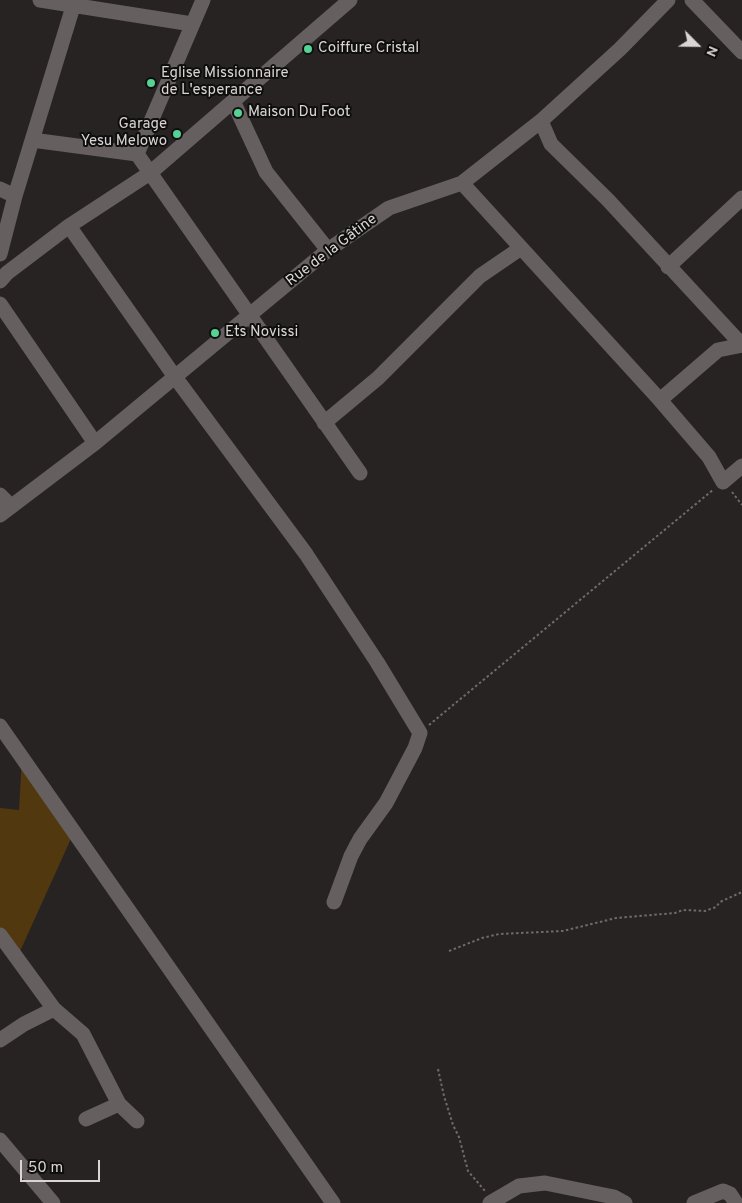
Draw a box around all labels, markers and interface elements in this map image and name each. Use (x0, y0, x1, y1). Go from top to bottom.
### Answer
north arrow (672, 20, 722, 70)
place label: Coiffure Cristal (318, 40, 419, 58)
marker: Coiffure Cristal (302, 43, 314, 55)
text: N (701, 43, 721, 59)
place label: Eglise Missionnaire de L'esperance (161, 65, 289, 100)
marker: Eglise Missionnaire de L'esperance (145, 77, 157, 89)
place label: Maison Du Foot (248, 104, 350, 122)
marker: Maison Du Foot (232, 107, 244, 119)
place label: Garage Yesu Melowo (81, 116, 167, 151)
marker: Garage Yesu Melowo (171, 128, 183, 140)
street label: Rue de la Gâtine (283, 211, 381, 291)
place label: Ets Novissi (225, 324, 298, 342)
marker: Ets Novissi (209, 327, 221, 339)
scale bar (22, 1150, 102, 1182)
text: 50 m (28, 1159, 63, 1178)

